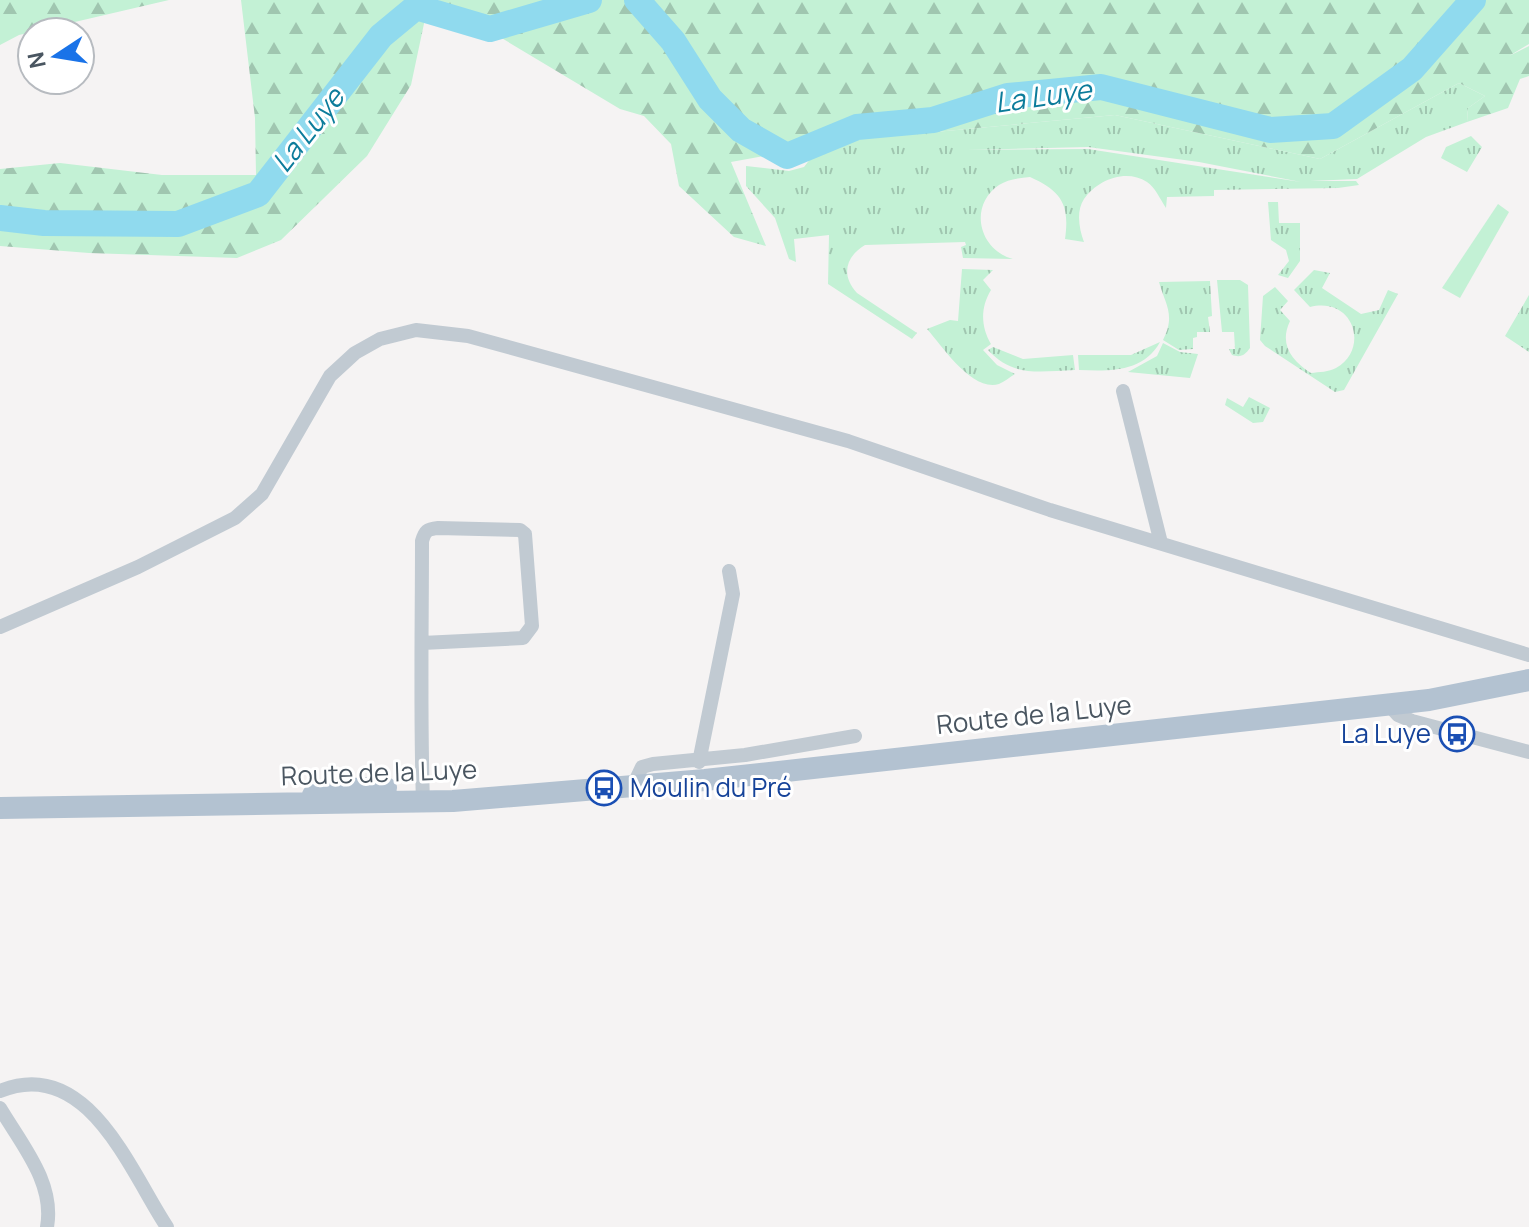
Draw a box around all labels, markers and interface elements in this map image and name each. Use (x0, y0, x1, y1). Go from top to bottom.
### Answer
north arrow (16, 16, 96, 96)
text: N (20, 49, 53, 71)
water label: La Luye (992, 69, 1095, 121)
water label: La Luye (262, 78, 353, 179)
street label: Route de la Luye (934, 686, 1133, 742)
place label: La Luye (1341, 715, 1431, 751)
bus stop icon: La Luye (1438, 715, 1476, 753)
street label: Route de la Luye (280, 751, 478, 793)
bus stop icon: Moulin du Pré (585, 769, 623, 807)
place label: Moulin du Pré (630, 769, 792, 805)

